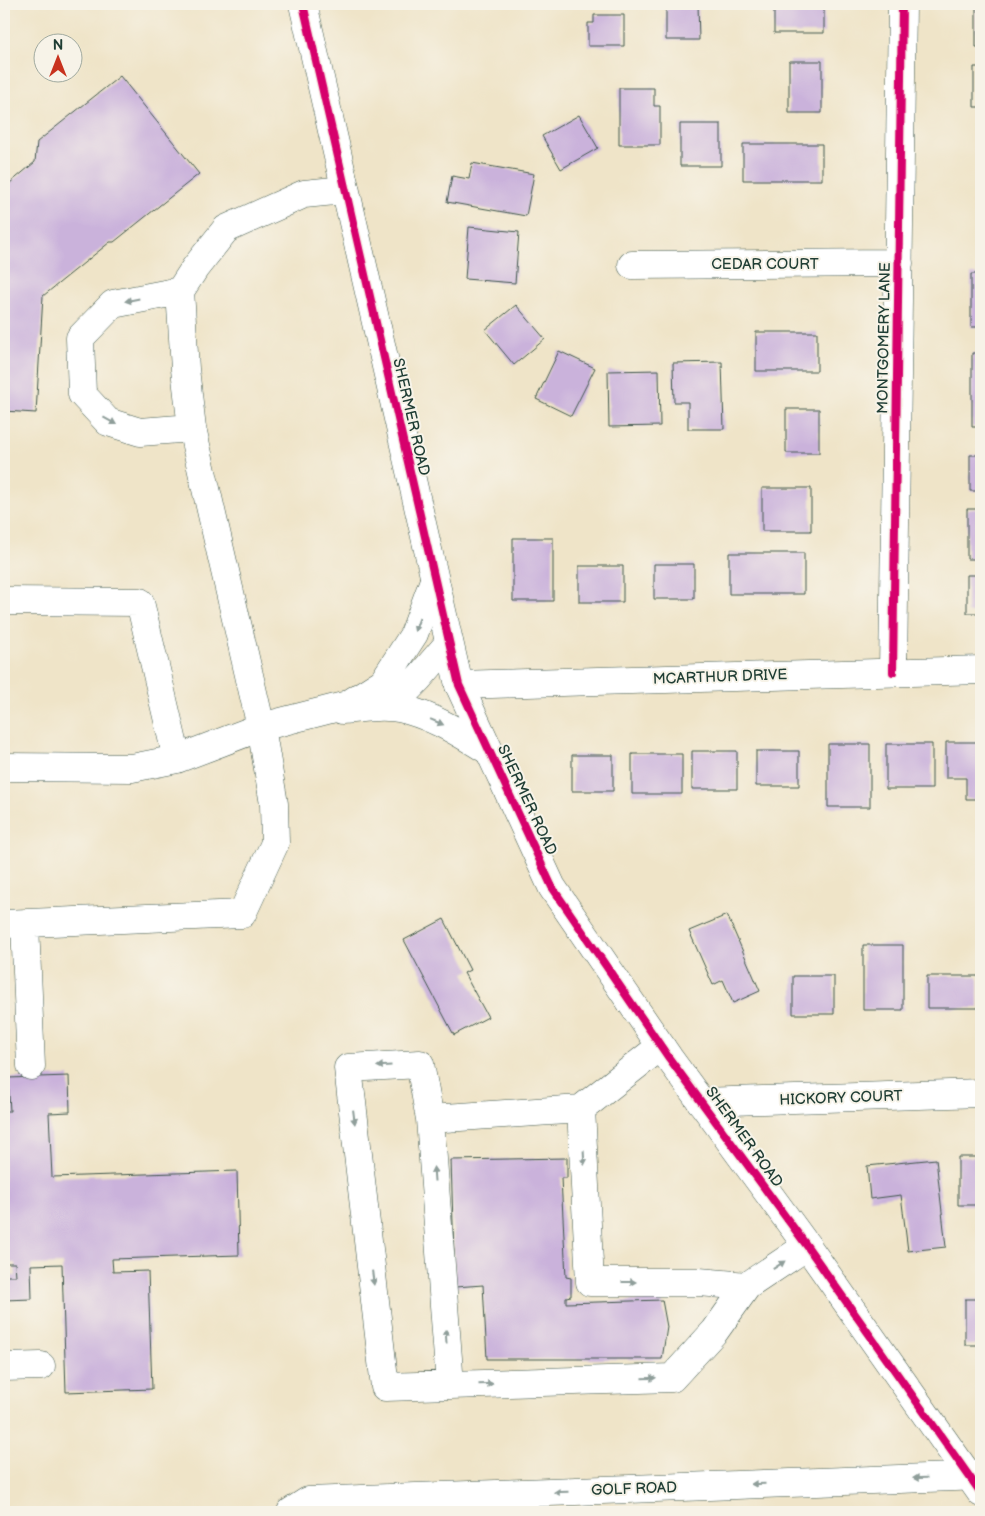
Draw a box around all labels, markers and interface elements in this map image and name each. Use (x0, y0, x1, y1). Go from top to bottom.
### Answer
north arrow (32, 32, 82, 82)
text: N (53, 37, 63, 54)
street label: CEDAR COURT (711, 255, 819, 274)
street label: MONTGOMERY LANE (873, 262, 895, 414)
one-way arrow (123, 297, 139, 305)
street label: SHERMER ROAD (388, 356, 434, 478)
one-way arrow (103, 417, 118, 425)
one-way arrow (413, 618, 420, 633)
street label: MCARTHUR DRIVE (652, 665, 788, 689)
one-way arrow (430, 719, 444, 727)
street label: SHERMER ROAD (493, 742, 561, 858)
one-way arrow (376, 1063, 392, 1071)
street label: SHERMER ROAD (701, 1083, 787, 1191)
street label: HICKORY COURT (779, 1086, 903, 1110)
one-way arrow (350, 1109, 358, 1125)
one-way arrow (580, 1150, 588, 1166)
one-way arrow (430, 1166, 438, 1182)
one-way arrow (772, 1260, 785, 1270)
one-way arrow (369, 1270, 377, 1286)
one-way arrow (621, 1278, 637, 1286)
one-way arrow (442, 1328, 450, 1344)
one-way arrow (641, 1374, 657, 1382)
one-way arrow (479, 1379, 495, 1387)
one-way arrow (912, 1474, 928, 1482)
street label: GOLF ROAD (591, 1478, 677, 1500)
one-way arrow (750, 1481, 766, 1489)
one-way arrow (553, 1488, 569, 1496)

